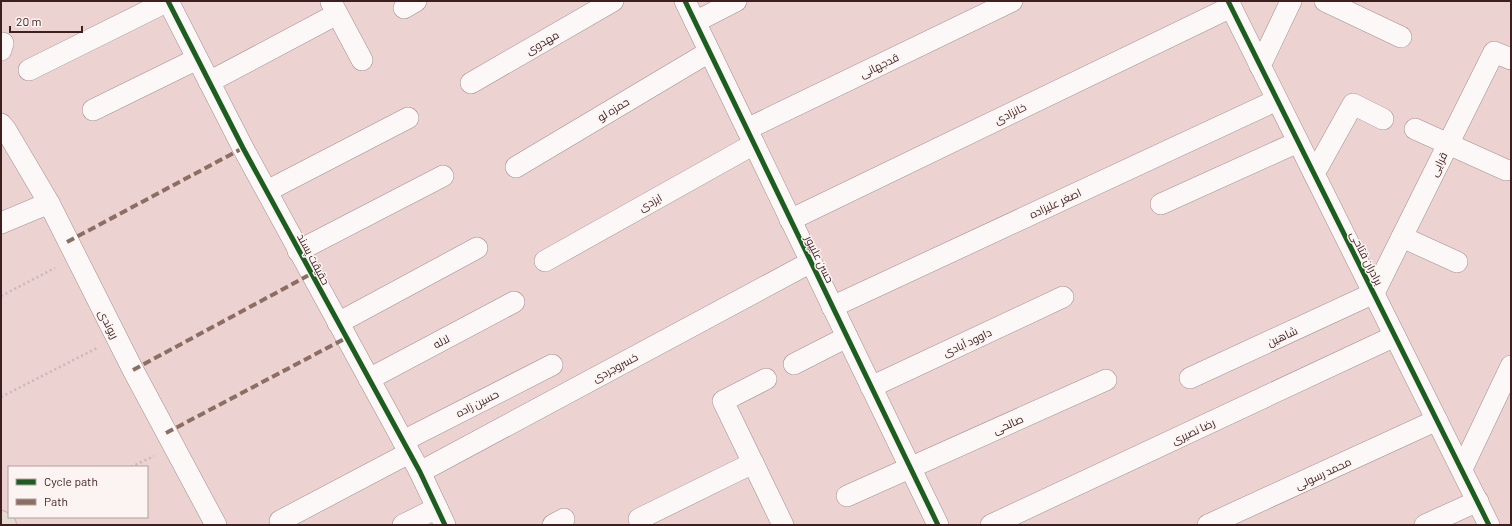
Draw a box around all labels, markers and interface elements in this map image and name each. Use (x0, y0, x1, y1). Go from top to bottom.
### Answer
scale bar (10, 8, 82, 34)
text: 20 m (16, 14, 42, 28)
street label: مهدوی (523, 27, 561, 58)
street label: قدجهانی (857, 50, 901, 81)
street label: حمزه لو (595, 94, 632, 124)
street label: خانزادی (992, 100, 1028, 127)
street label: قرایی (1427, 150, 1450, 179)
street label: اصغر علیزاده (1027, 185, 1083, 222)
street label: ایزدی (636, 190, 664, 214)
street label: برادران فتاحی (1347, 229, 1386, 288)
street label: حقیقت پسند (294, 231, 333, 287)
street label: حسن علیپور (802, 232, 837, 285)
street label: ریوندی (95, 307, 122, 341)
street label: شاهین (1265, 323, 1300, 350)
street label: داوود آبادی (941, 325, 994, 360)
street label: لاله (431, 331, 451, 351)
street label: خسروجردی (590, 350, 640, 385)
street label: حسین زاده (453, 387, 501, 420)
street label: صالحی (991, 412, 1026, 437)
street label: رضا نصیری (1169, 415, 1217, 448)
street label: محمد رسولی (1293, 454, 1354, 493)
legend (8, 466, 148, 518)
text: Cycle path (44, 474, 98, 488)
text: Path (44, 494, 68, 508)

